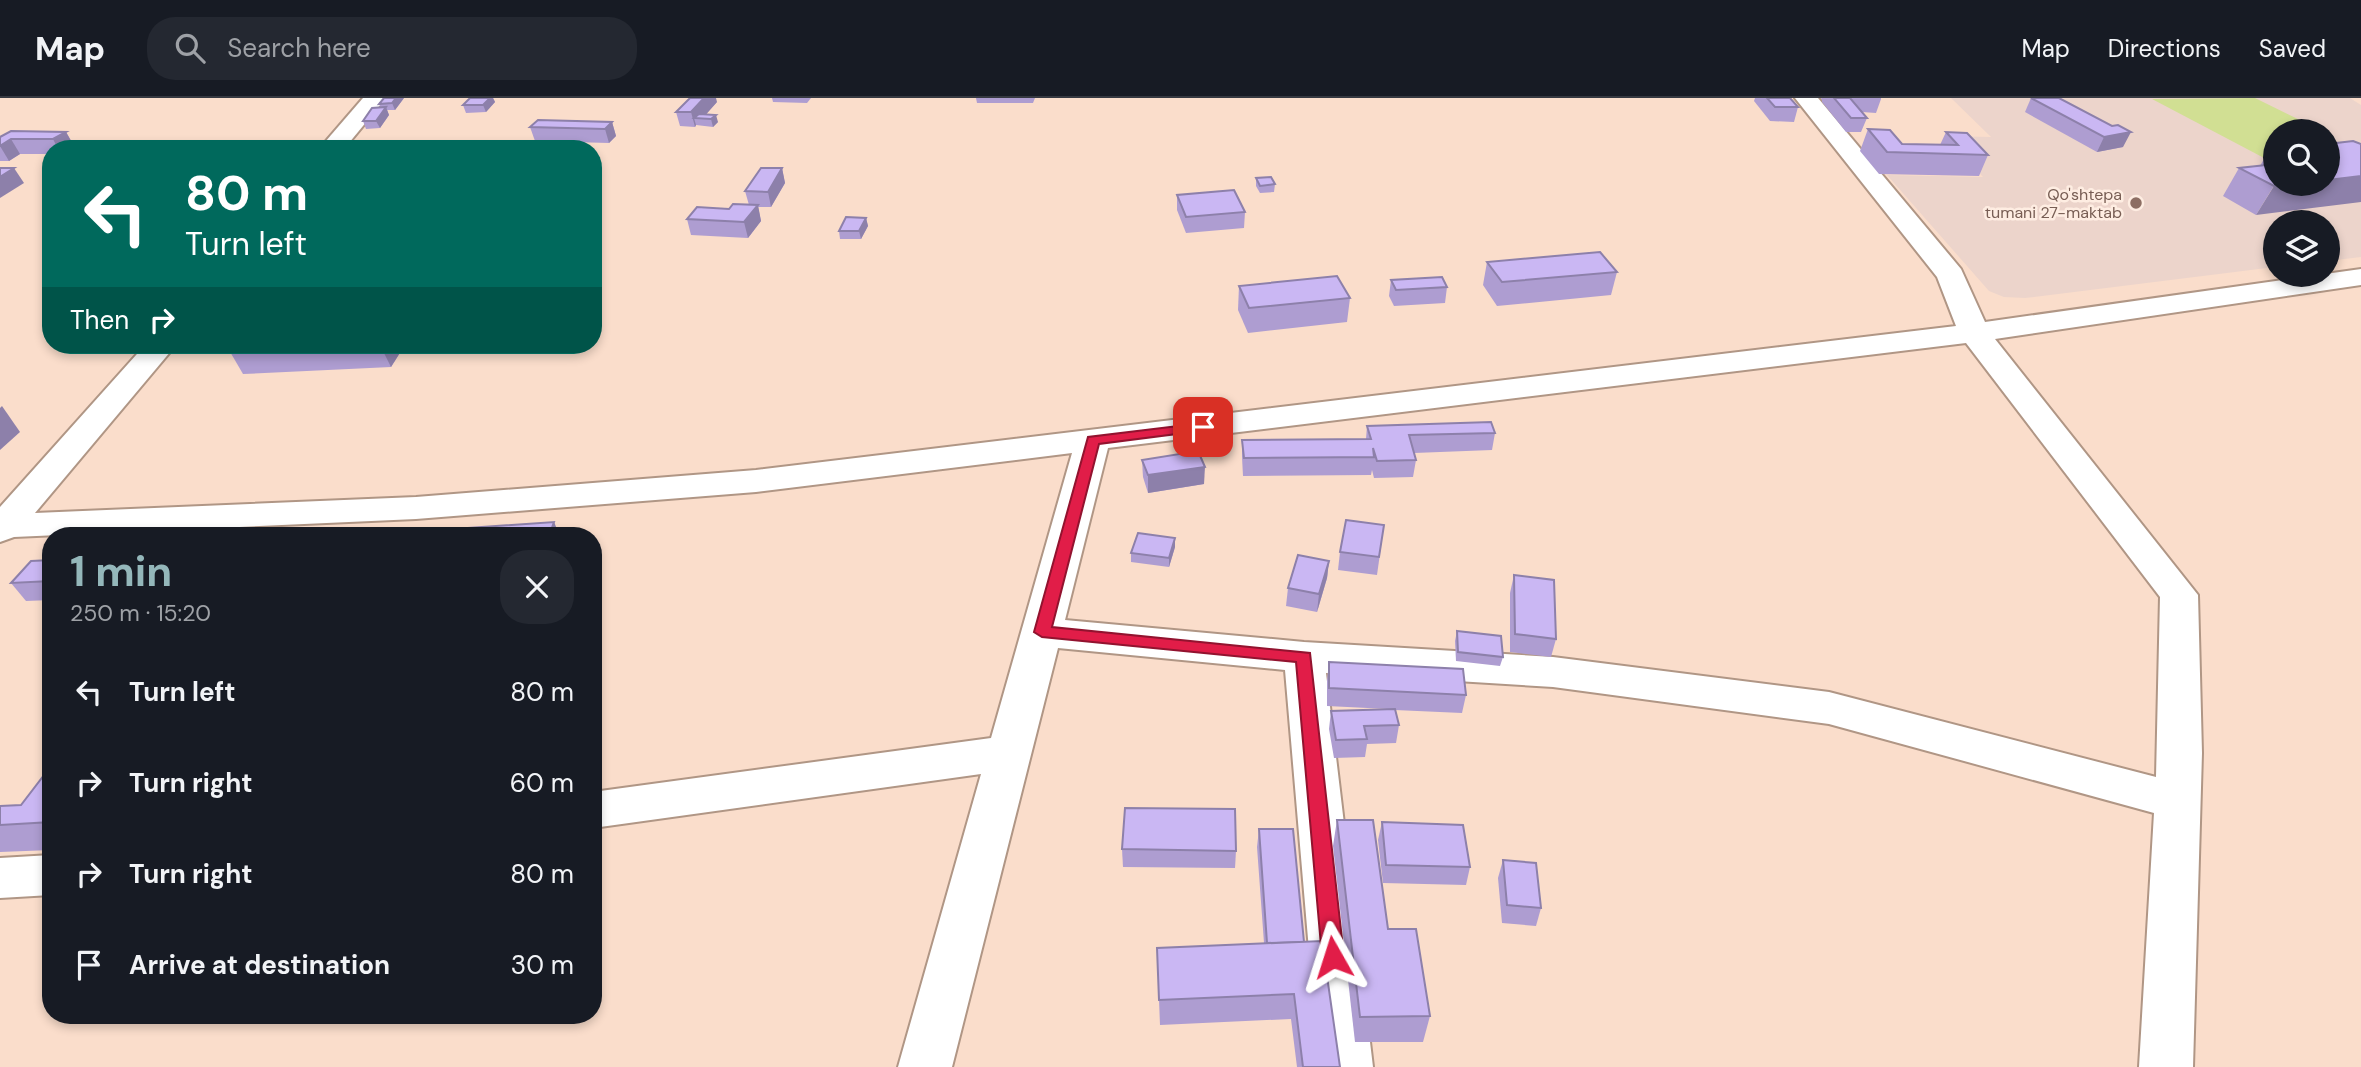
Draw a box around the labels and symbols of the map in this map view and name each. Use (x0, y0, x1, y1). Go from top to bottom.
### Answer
place label: Qo'shtepa tumani 27-maktab (1985, 184, 2122, 223)
marker: Qo'shtepa tumani 27-maktab (2128, 195, 2144, 211)
pin (1173, 397, 1233, 457)
position arrow (1296, 920, 1370, 994)

